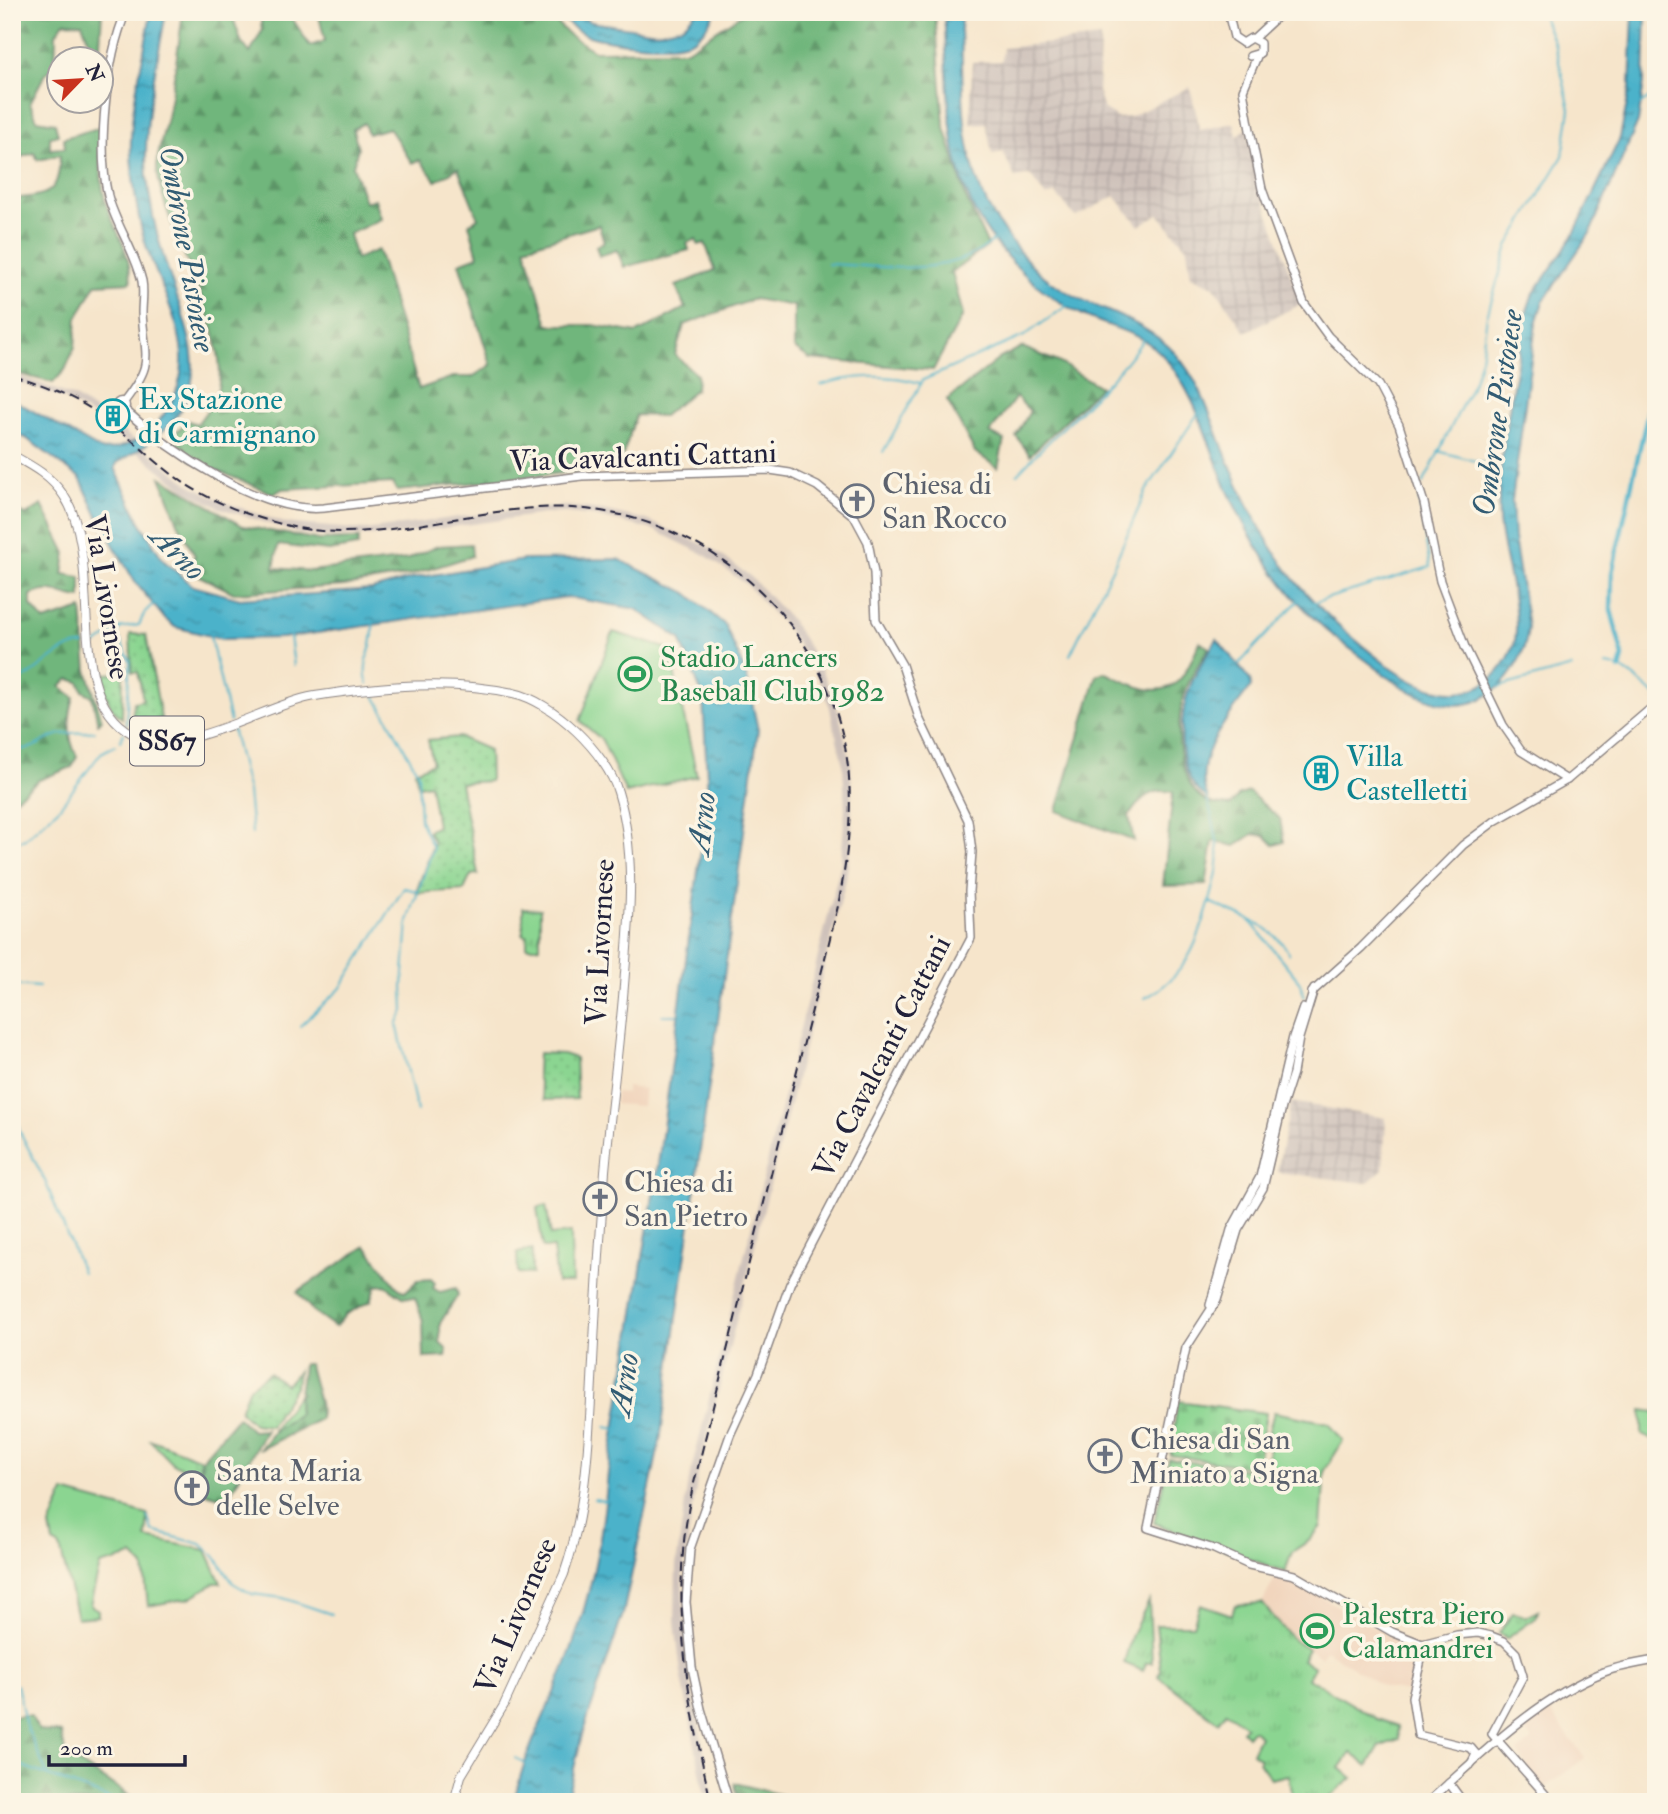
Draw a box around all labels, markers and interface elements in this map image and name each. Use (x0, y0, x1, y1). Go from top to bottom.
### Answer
north arrow (46, 46, 116, 116)
text: N (80, 60, 109, 87)
water label: Ombrone Pistoiese (149, 143, 225, 356)
water label: Ombrone Pistoiese (1464, 306, 1532, 519)
place label: Ex Stazione di Carmignano (138, 381, 316, 452)
building icon: Ex Stazione di Carmignano (94, 397, 132, 435)
street label: Via Cavalcanti Cattani (509, 434, 777, 480)
place label: Chiesa di San Rocco (882, 466, 1007, 537)
church icon: Chiesa di San Rocco (838, 482, 876, 520)
street label: Via Livornese (76, 512, 138, 682)
water label: Arno (140, 515, 214, 589)
place label: Stadio Lancers Baseball Club 1982 (660, 639, 885, 710)
sports icon: Stadio Lancers Baseball Club 1982 (616, 655, 654, 693)
road number: SS67 (130, 716, 204, 766)
place label: Villa Castelletti (1346, 738, 1468, 809)
building icon: Villa Castelletti (1302, 754, 1340, 792)
water label: Arno (679, 790, 725, 859)
street label: Via Livornese (577, 858, 623, 1026)
street label: Via Cavalcanti Cattani (805, 930, 959, 1184)
place label: Chiesa di San Pietro (624, 1164, 748, 1235)
church icon: Chiesa di San Pietro (581, 1180, 619, 1218)
water label: Arno (599, 1350, 648, 1421)
place label: Chiesa di San Miniato a Signa (1130, 1421, 1320, 1492)
church icon: Chiesa di San Miniato a Signa (1086, 1437, 1124, 1475)
place label: Santa Maria delle Selve (216, 1453, 362, 1524)
church icon: Santa Maria delle Selve (173, 1469, 211, 1507)
street label: Via Livornese (466, 1532, 566, 1700)
place label: Palestra Piero Calamandrei (1342, 1596, 1504, 1667)
sports icon: Palestra Piero Calamandrei (1298, 1612, 1336, 1650)
scale bar (49, 1723, 186, 1767)
text: 200 m (60, 1735, 113, 1762)

